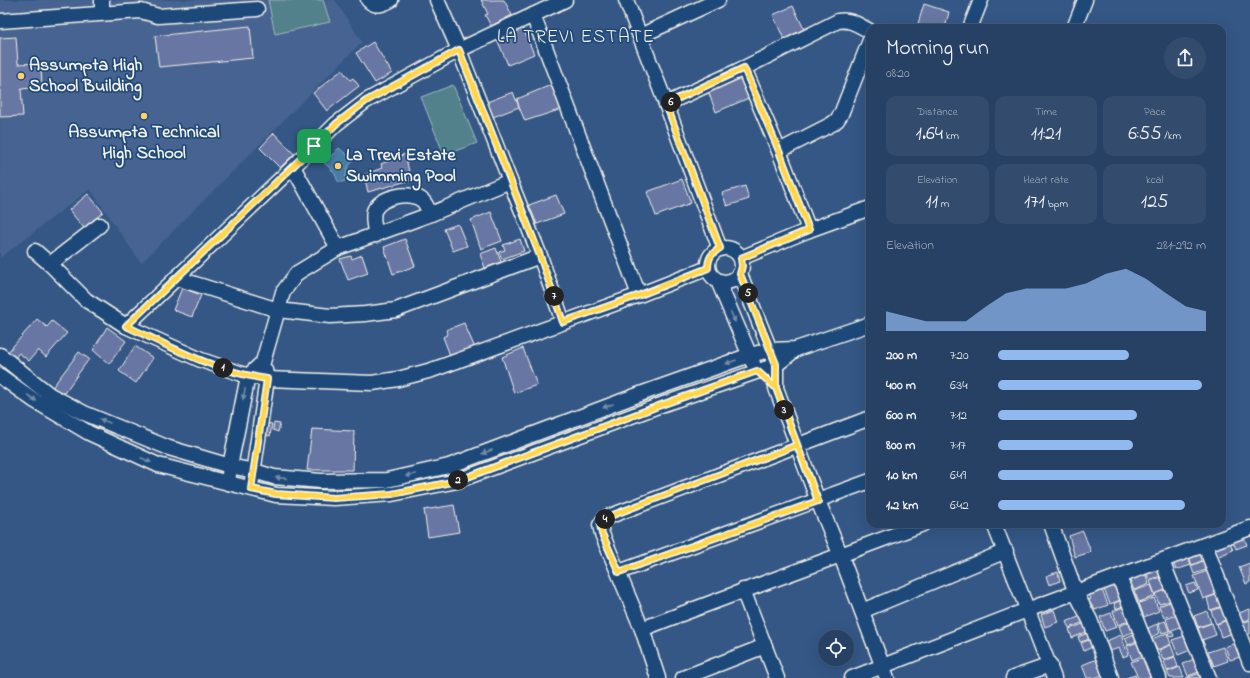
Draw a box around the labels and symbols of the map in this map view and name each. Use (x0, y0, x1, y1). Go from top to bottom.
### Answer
district label: LA TREVI ESTATE (497, 24, 655, 51)
place label: Assumpta High School Building (29, 53, 143, 101)
marker: Assumpta High School Building (16, 71, 26, 81)
pin: 6 (661, 92, 681, 112)
marker: Assumpta Technical High School (139, 111, 149, 121)
place label: Assumpta Technical High School (68, 120, 220, 168)
pin (297, 129, 331, 163)
place label: La Trevi Estate Swimming Pool (346, 143, 456, 191)
marker: La Trevi Estate Swimming Pool (333, 161, 343, 171)
pin: 5 (738, 283, 758, 303)
pin: 7 (544, 286, 564, 306)
one-way arrow (731, 311, 737, 323)
pin: 1 (213, 358, 233, 378)
one-way arrow (724, 360, 736, 366)
one-way arrow (241, 388, 247, 400)
one-way arrow (27, 394, 37, 402)
pin: 3 (774, 400, 794, 420)
one-way arrow (602, 404, 614, 410)
one-way arrow (99, 418, 110, 424)
one-way arrow (480, 449, 492, 455)
one-way arrow (141, 457, 153, 463)
pin: 2 (448, 470, 468, 490)
one-way arrow (404, 472, 417, 478)
one-way arrow (275, 474, 287, 481)
pin: 4 (595, 509, 615, 529)

